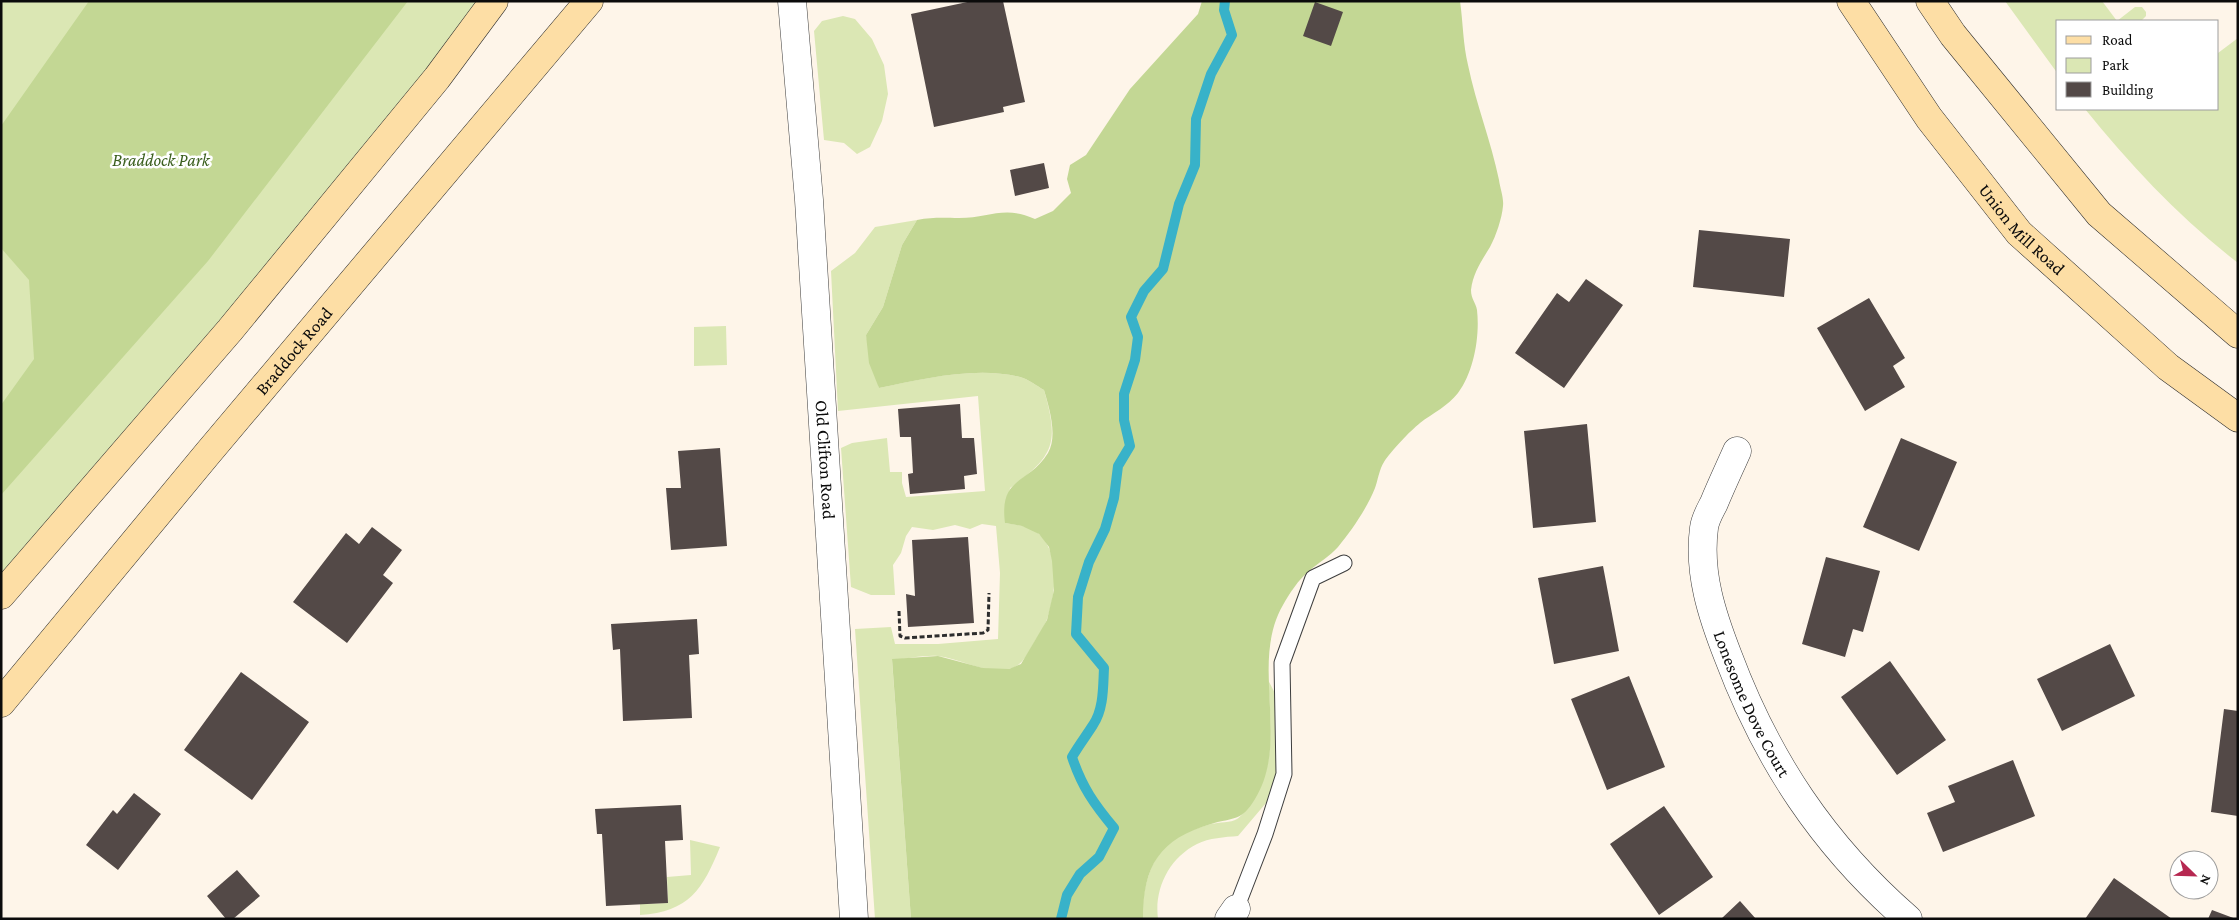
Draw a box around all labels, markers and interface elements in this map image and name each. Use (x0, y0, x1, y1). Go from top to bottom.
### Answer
legend (2056, 20, 2219, 110)
text: Road (2102, 32, 2133, 48)
text: Park (2102, 57, 2129, 73)
text: Building (2102, 82, 2153, 99)
park label: Braddock Park (112, 150, 211, 170)
street label: Union Mill Road (1975, 180, 2069, 279)
street label: Braddock Road (252, 303, 337, 399)
street label: Old Clifton Road (812, 400, 839, 521)
street label: Lonesome Dove Court (1709, 628, 1795, 782)
north arrow (2169, 850, 2219, 900)
text: N (2197, 873, 2215, 888)

